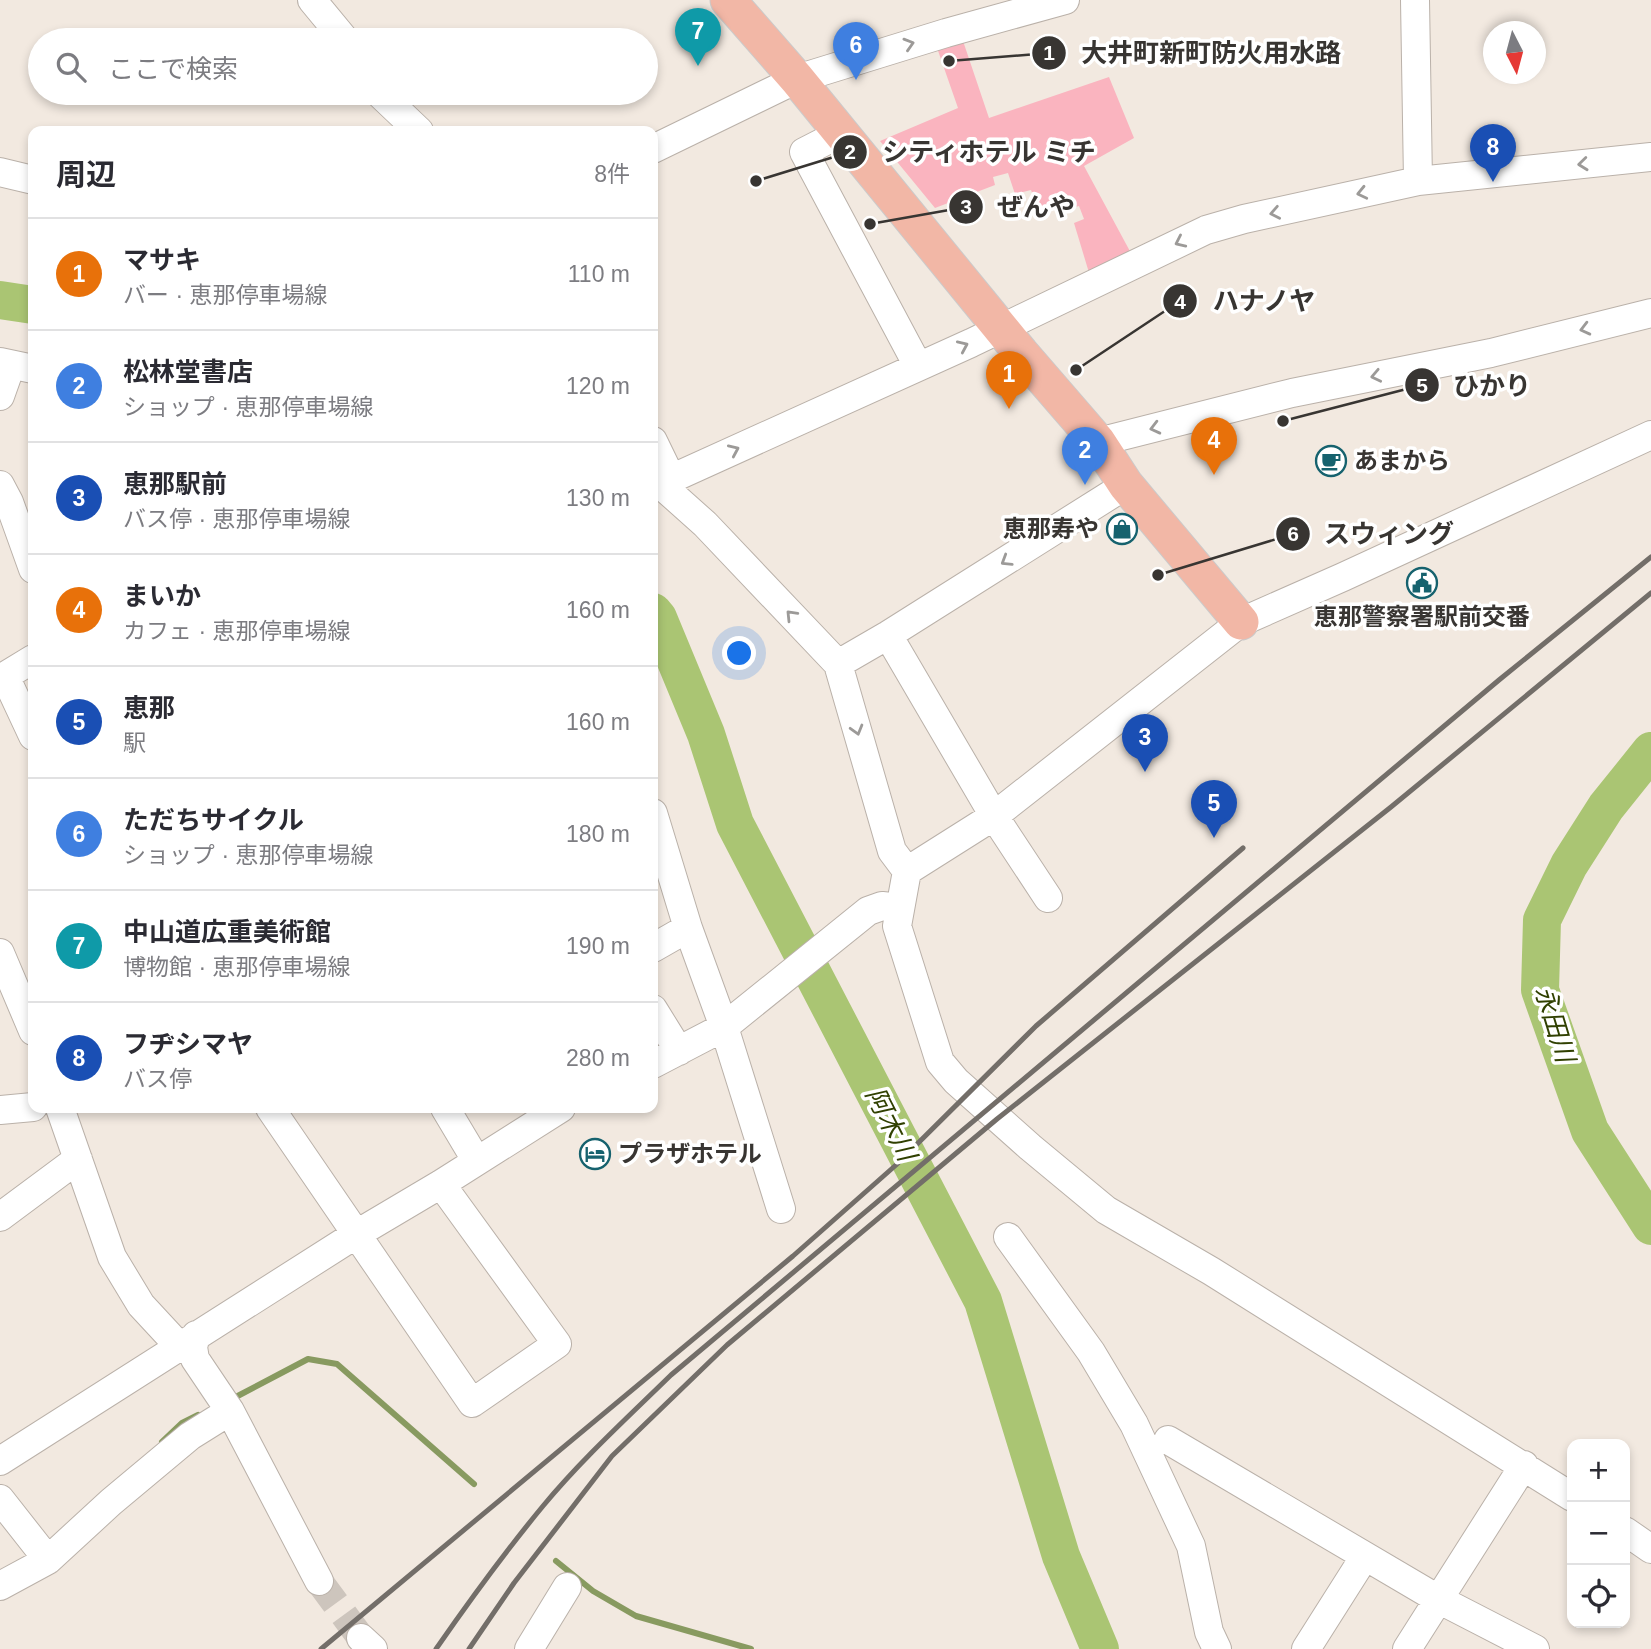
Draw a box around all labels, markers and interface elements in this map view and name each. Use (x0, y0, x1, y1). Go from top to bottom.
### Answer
pin: 7 (675, 8, 721, 66)
north arrow (1483, 21, 1546, 84)
pin: 6 (833, 22, 879, 80)
search box (28, 28, 658, 105)
callout: 大井町新町防火用水路 (1032, 30, 1355, 77)
one-way arrow (903, 38, 915, 53)
text: 大井町新町防火用水路 (1081, 38, 1341, 68)
text: 1 (1043, 41, 1055, 64)
icon: search (52, 48, 90, 86)
text: ここで検索 (108, 54, 238, 84)
pin: 8 (1470, 124, 1516, 182)
callout: シティホテル ミチ (833, 128, 1111, 175)
text: シティホテル ミチ (882, 137, 1096, 167)
text: 2 (844, 140, 856, 163)
one-way arrow (1577, 156, 1588, 171)
text: 周辺 (56, 158, 116, 191)
text: 8件 (594, 161, 630, 187)
callout: ぜんや (948, 183, 1089, 230)
one-way arrow (1356, 185, 1368, 200)
text: ぜんや (997, 192, 1075, 222)
text: 3 (960, 195, 972, 218)
one-way arrow (1269, 204, 1281, 219)
one-way arrow (1175, 234, 1187, 248)
text: マサキ (123, 245, 201, 275)
text: 1 (73, 261, 85, 287)
text: 110 m (568, 261, 630, 287)
callout: ハナノヤ (1163, 278, 1330, 325)
text: バー · 恵那停車場線 (123, 282, 327, 308)
text: ハナノヤ (1213, 286, 1315, 316)
text: 4 (1174, 290, 1186, 313)
one-way arrow (1579, 321, 1591, 336)
one-way arrow (956, 340, 968, 354)
pin: 1 (986, 351, 1032, 409)
text: 松林堂書店 (123, 357, 253, 387)
callout: ひかり (1404, 362, 1545, 409)
one-way arrow (1370, 368, 1382, 383)
text: ひかり (1453, 371, 1531, 401)
text: 2 (73, 373, 85, 399)
text: 120 m (566, 373, 630, 399)
text: 5 (1416, 374, 1428, 397)
text: ショップ · 恵那停車場線 (123, 394, 373, 420)
pin: 4 (1191, 417, 1237, 475)
one-way arrow (1149, 420, 1161, 434)
pin: 2 (1062, 427, 1108, 485)
one-way arrow (726, 444, 739, 458)
cafe icon: あまから (1314, 444, 1348, 478)
place label: あまから (1354, 447, 1450, 474)
text: 恵那駅前 (123, 469, 227, 499)
text: 3 (73, 485, 85, 511)
text: 130 m (566, 485, 630, 511)
text: バス停 · 恵那停車場線 (123, 506, 350, 532)
callout: スウィング (1275, 511, 1468, 558)
shop icon: 恵那寿や (1105, 512, 1139, 546)
place label: 恵那寿や (1003, 515, 1099, 542)
text: スウィング (1324, 519, 1454, 549)
text: 6 (1287, 522, 1299, 545)
one-way arrow (1001, 552, 1014, 565)
public building icon: 恵那警察署駅前交番 (1405, 566, 1439, 600)
text: まいか (123, 581, 201, 611)
text: 4 (73, 597, 85, 623)
text: 160 m (566, 597, 630, 623)
place label: 恵那警察署駅前交番 (1314, 603, 1530, 630)
one-way arrow (787, 610, 800, 623)
text: カフェ · 恵那停車場線 (123, 618, 350, 644)
your location (722, 636, 756, 670)
text: 恵那 (123, 693, 175, 723)
text: 5 (73, 709, 85, 735)
text: 160 m (566, 709, 630, 735)
pin: 3 (1122, 714, 1168, 772)
one-way arrow (849, 723, 864, 735)
text: 駅 (123, 730, 146, 756)
pin: 5 (1191, 780, 1237, 838)
text: ただちサイクル (123, 805, 304, 835)
text: 6 (73, 821, 85, 847)
text: 180 m (566, 821, 630, 847)
text: ショップ · 恵那停車場線 (123, 842, 373, 868)
text: 中山道広重美術館 (123, 917, 331, 947)
text: 7 (73, 933, 85, 959)
text: 190 m (566, 933, 630, 959)
text: 博物館 · 恵那停車場線 (123, 954, 350, 980)
water label: 永田川 (1529, 982, 1582, 1069)
text: フヂシマヤ (123, 1029, 253, 1059)
text: 8 (73, 1045, 85, 1071)
text: 280 m (566, 1045, 630, 1071)
text: バス停 (123, 1066, 192, 1092)
water label: 阿木川 (860, 1082, 923, 1168)
hotel icon: プラザホテル (578, 1137, 612, 1171)
place label: プラザホテル (618, 1140, 762, 1167)
map controls (1567, 1439, 1630, 1628)
button: + (1567, 1439, 1630, 1502)
button: − (1567, 1502, 1630, 1565)
button: locate (1567, 1565, 1630, 1628)

